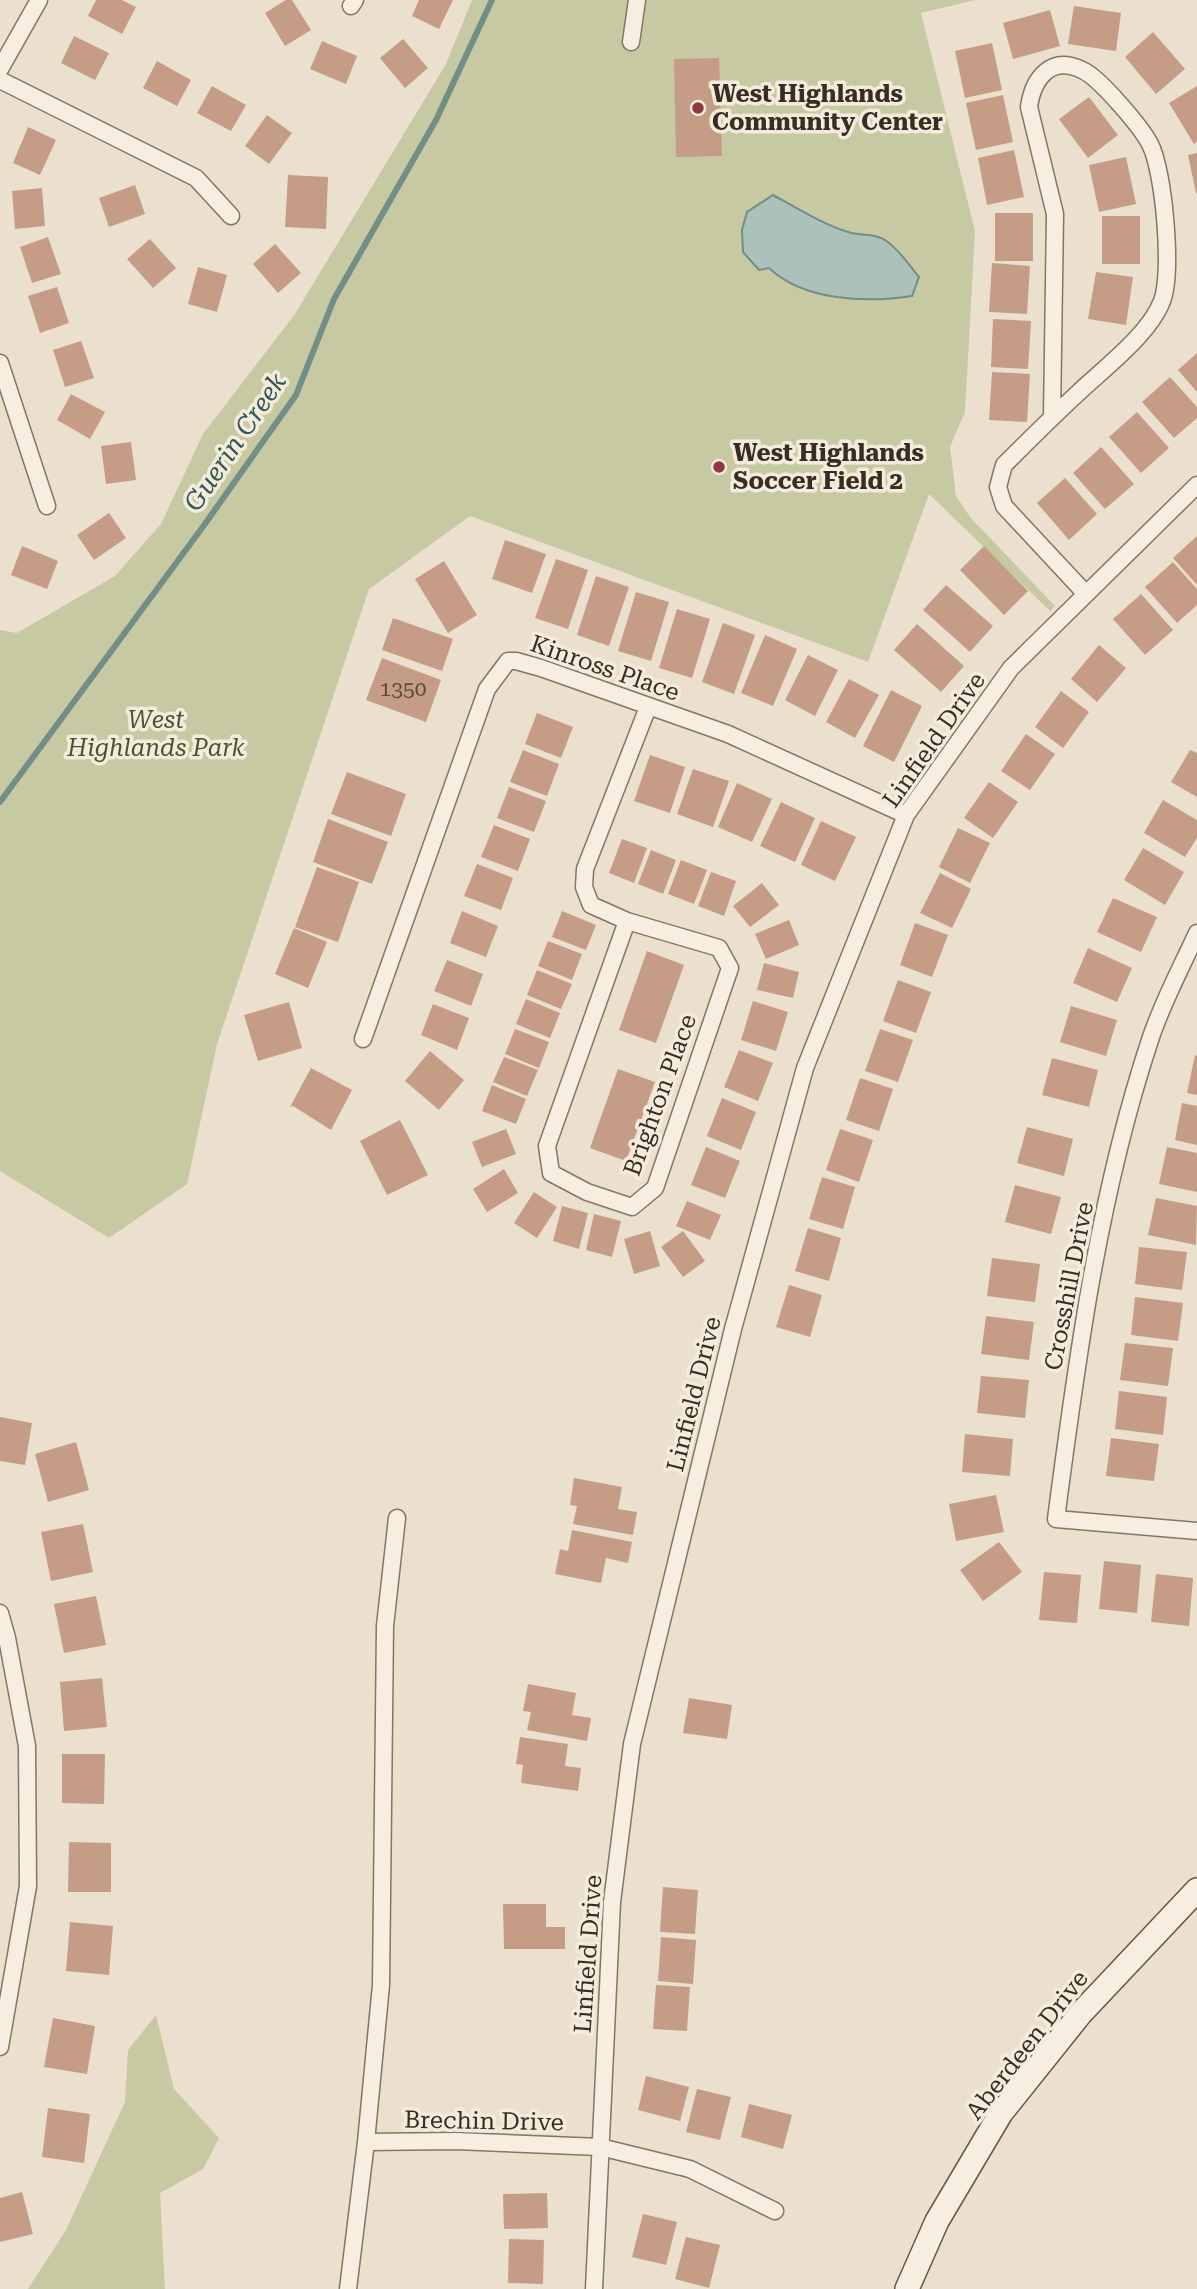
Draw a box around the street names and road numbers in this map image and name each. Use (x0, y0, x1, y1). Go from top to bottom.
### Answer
street label: Kinross Place (527, 629, 683, 707)
street label: Linfield Drive (877, 667, 991, 813)
street label: Brighton Place (618, 1010, 702, 1180)
street label: Crosshill Drive (1039, 1199, 1099, 1373)
street label: Linfield Drive (661, 1314, 727, 1474)
street label: Linfield Drive (568, 1874, 608, 2034)
street label: Aberdeen Drive (960, 1965, 1094, 2125)
street label: Brechin Drive (404, 2106, 564, 2136)

